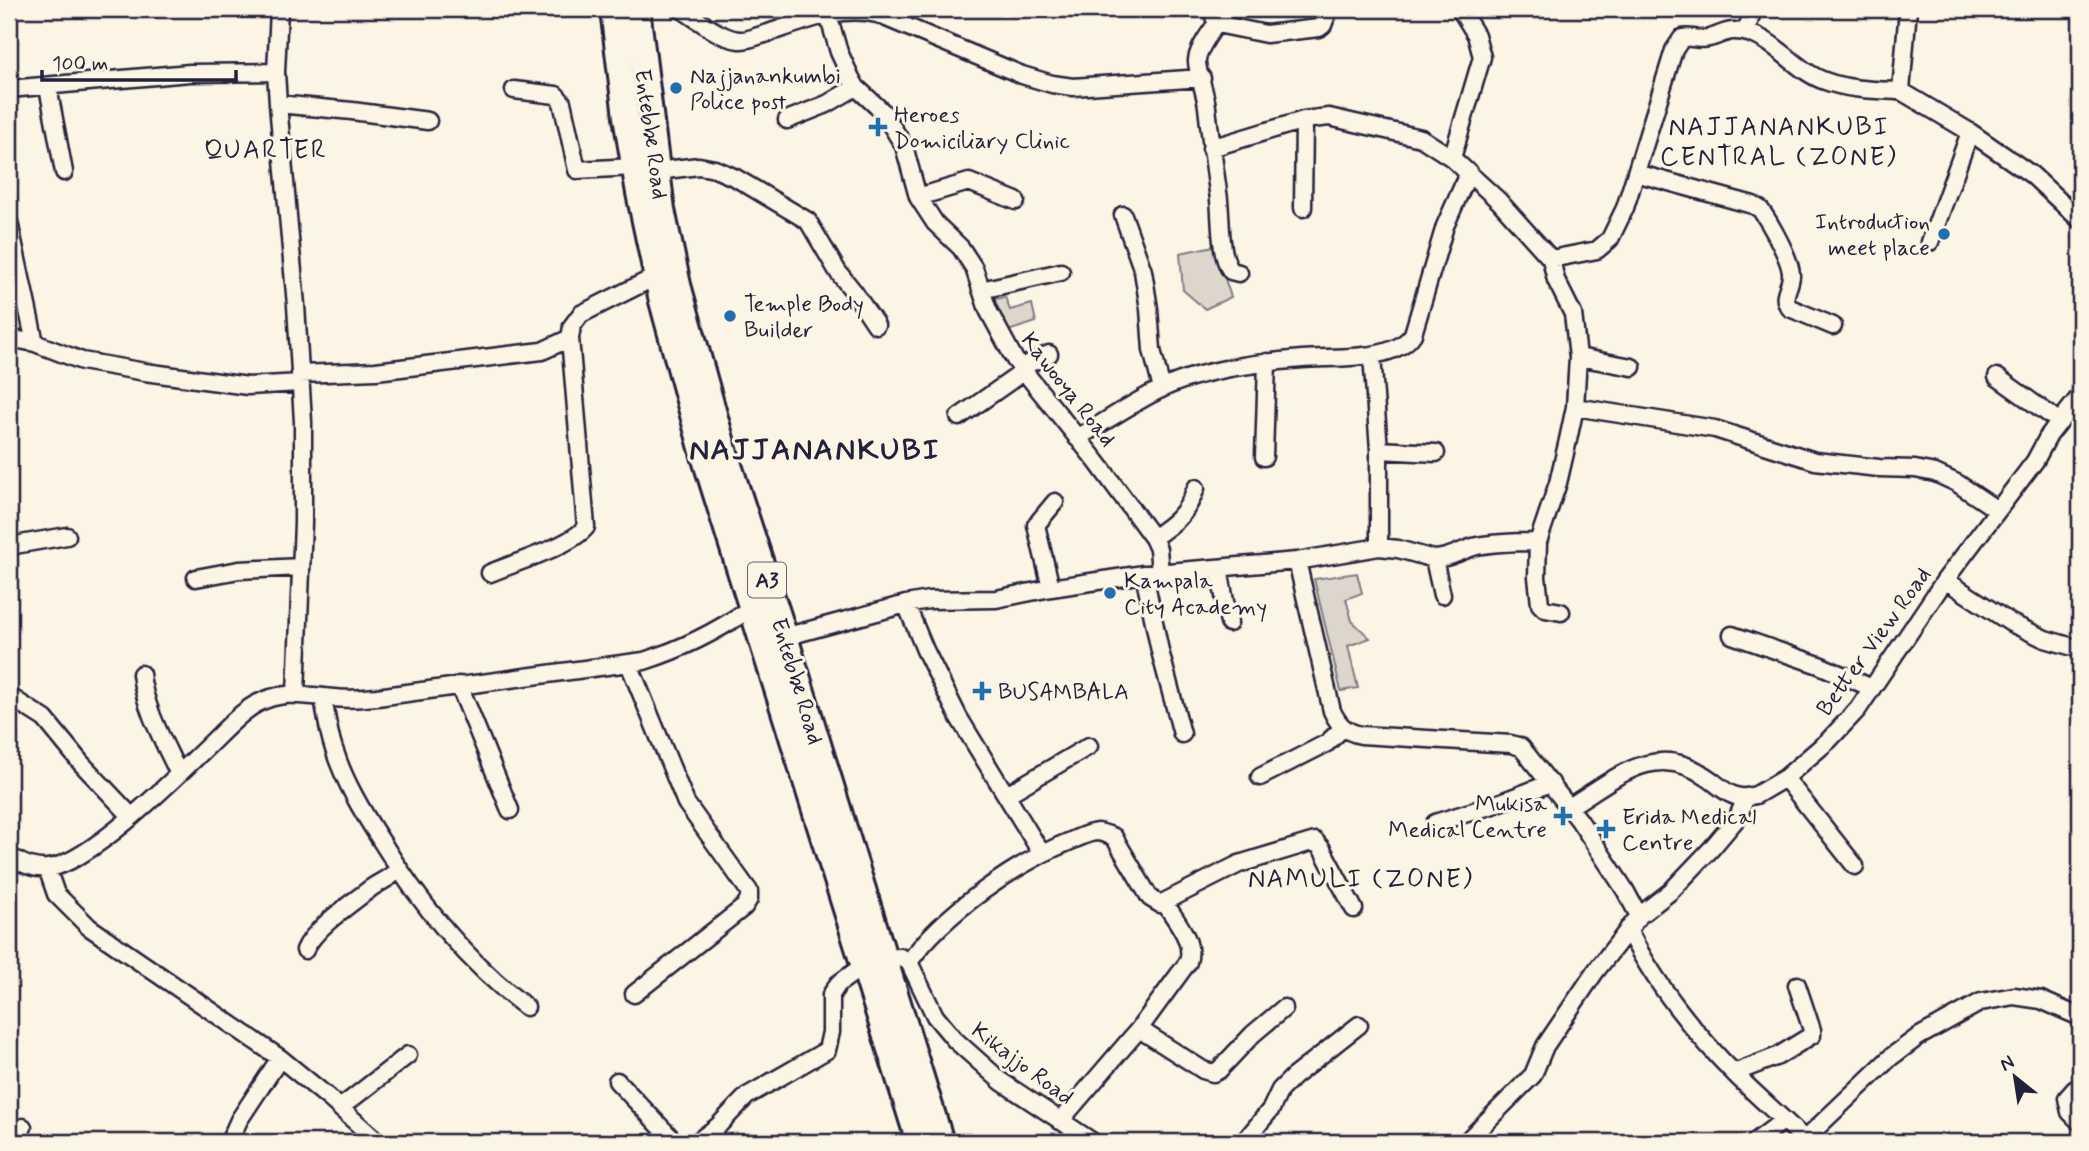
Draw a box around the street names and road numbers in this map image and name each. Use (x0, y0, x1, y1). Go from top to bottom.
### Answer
street label: Entebbe Road (626, 67, 674, 201)
street label: Kawooya Road (1013, 327, 1122, 454)
road number: A3 (748, 562, 786, 598)
street label: Better View Road (1810, 562, 1939, 723)
street label: Entebbe Road (763, 615, 830, 749)
street label: Kikajjo Road (964, 1016, 1079, 1113)

